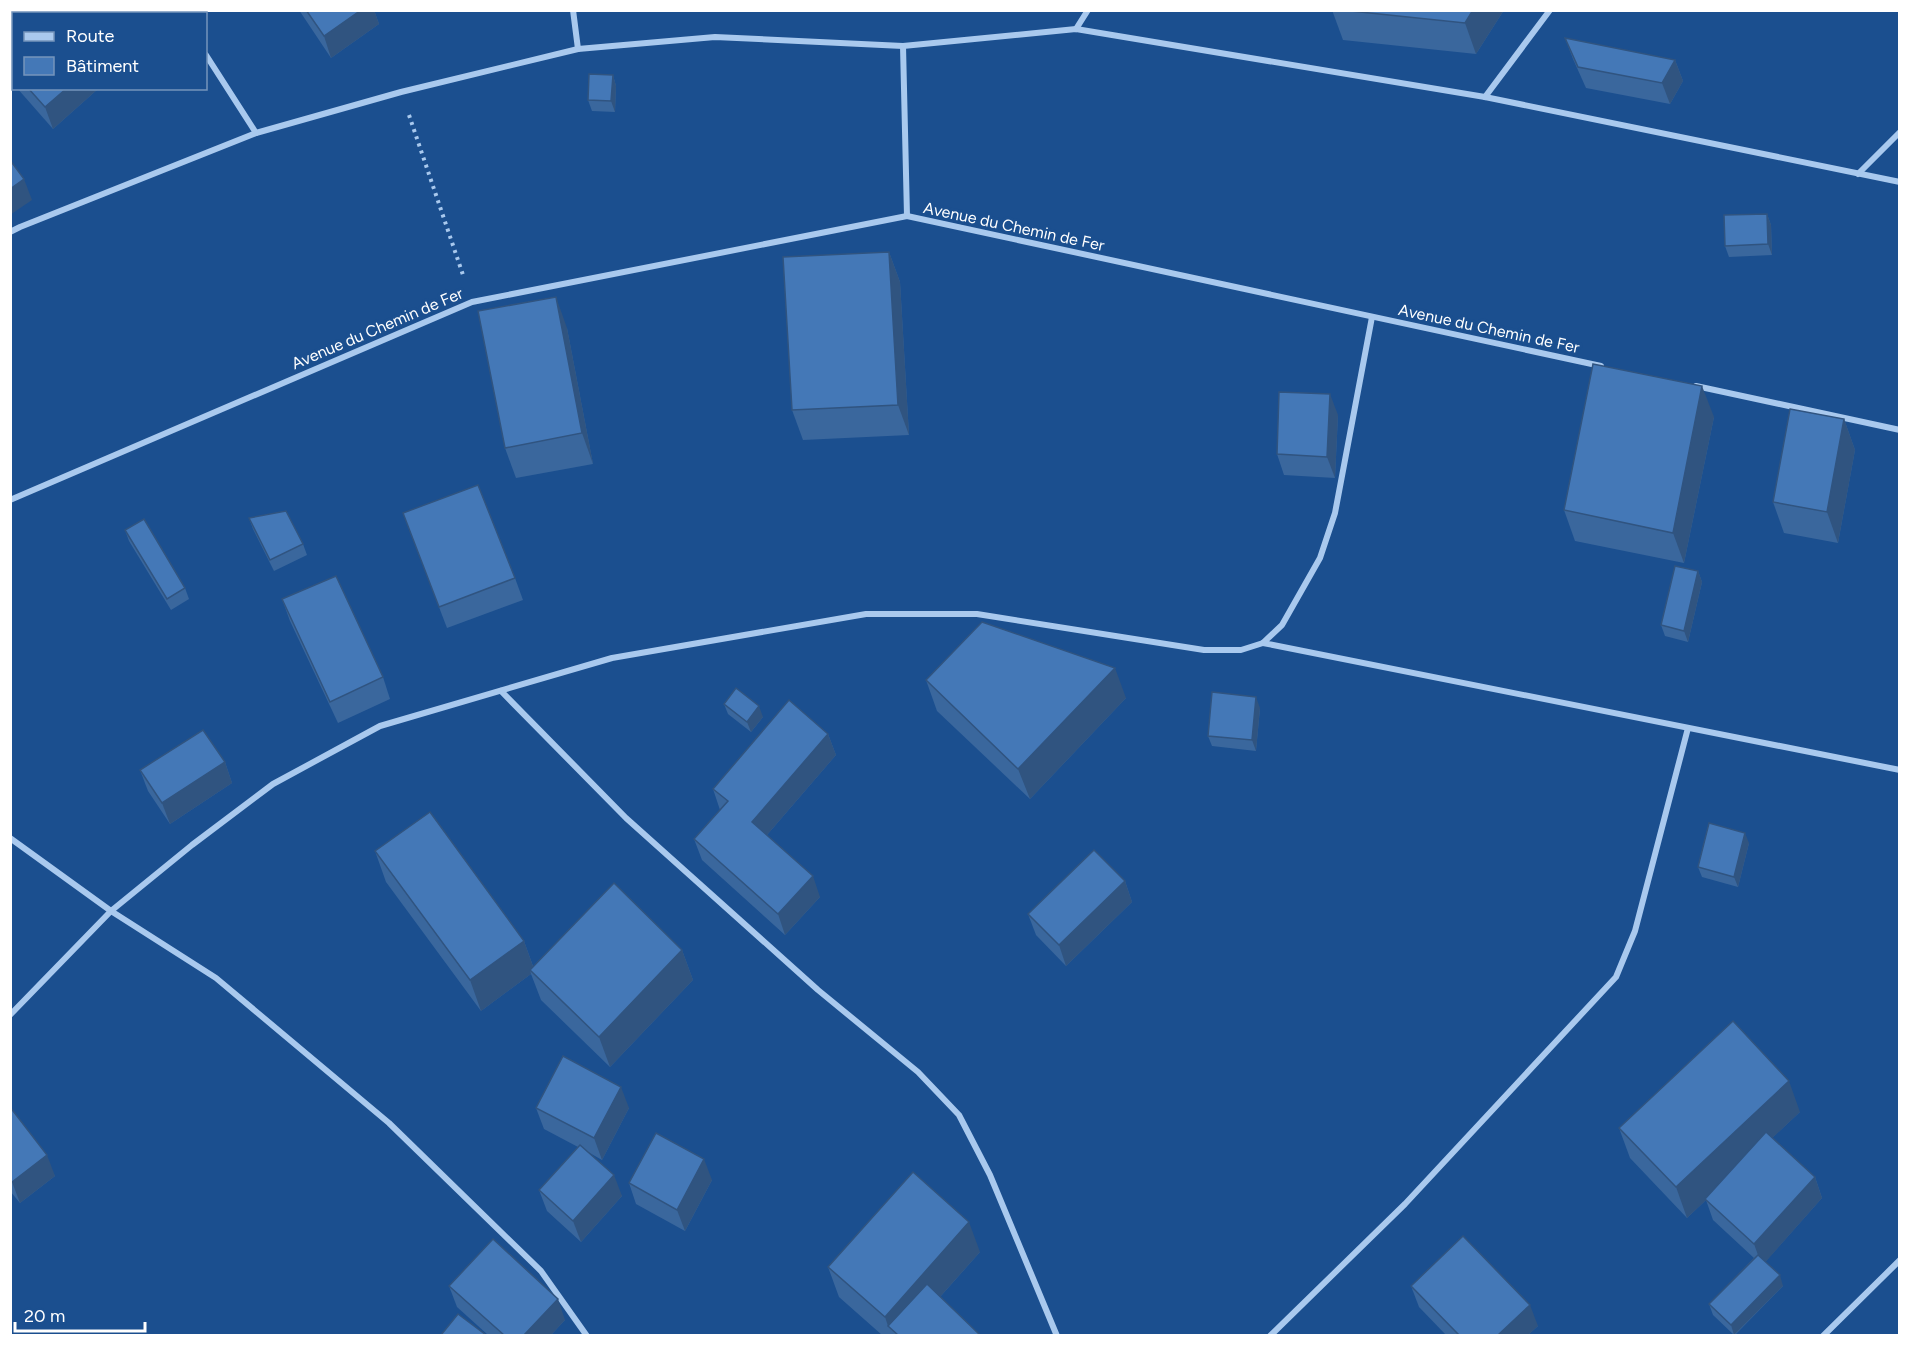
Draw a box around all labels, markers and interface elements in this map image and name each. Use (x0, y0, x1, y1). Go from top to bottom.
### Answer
legend (12, 12, 207, 90)
text: Route (66, 25, 115, 47)
text: Bâtiment (66, 55, 139, 77)
street label: Avenue du Chemin de Fer (922, 198, 1107, 255)
street label: Avenue du Chemin de Fer (289, 283, 466, 373)
street label: Avenue du Chemin de Fer (1397, 300, 1582, 357)
scale bar (15, 1295, 146, 1333)
text: 20 m (24, 1305, 65, 1327)

